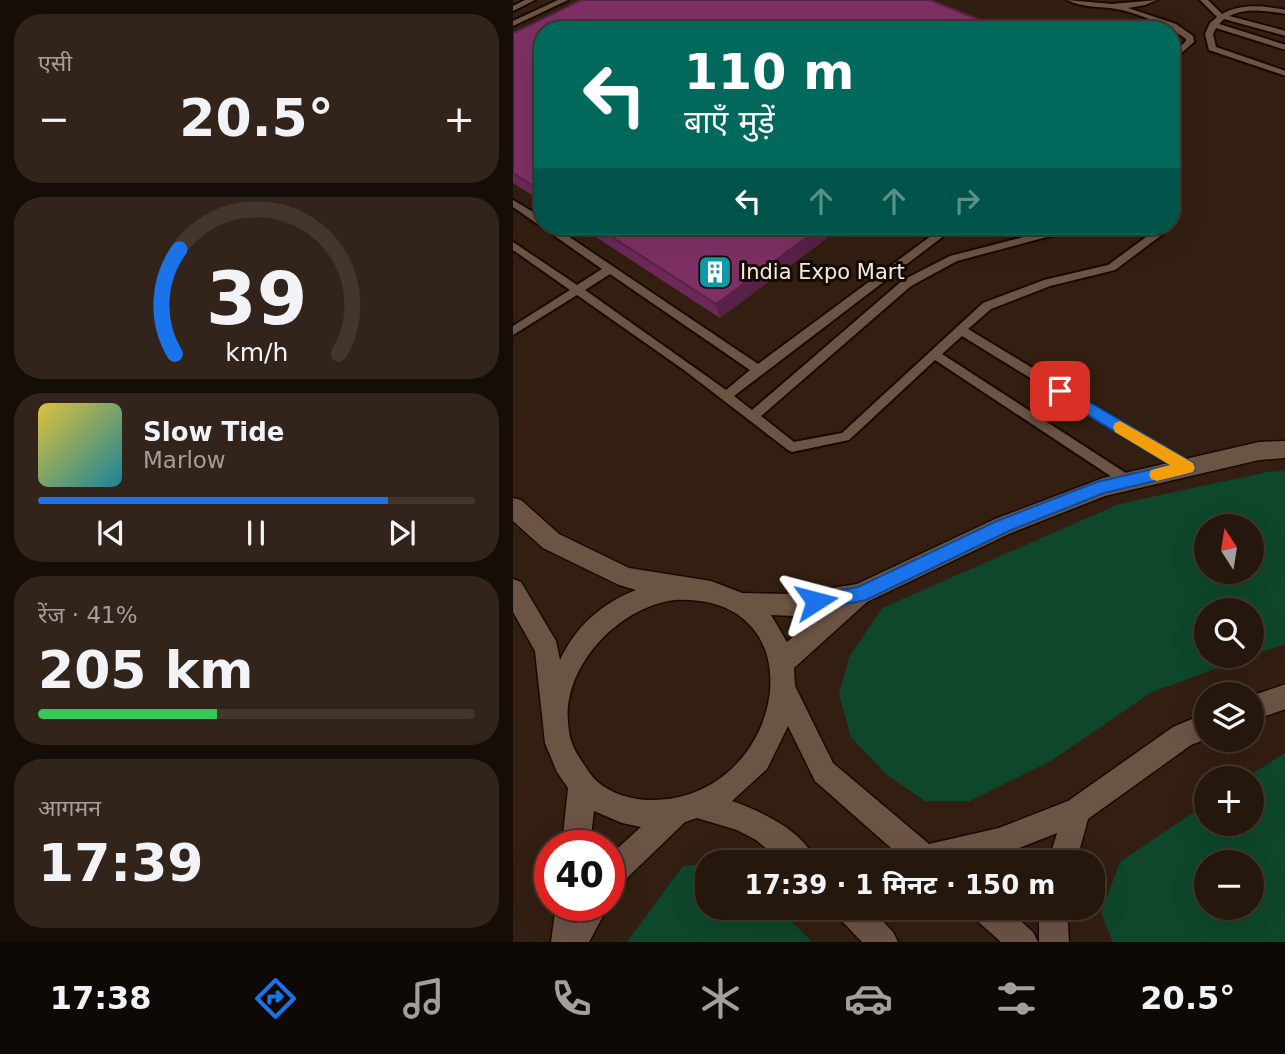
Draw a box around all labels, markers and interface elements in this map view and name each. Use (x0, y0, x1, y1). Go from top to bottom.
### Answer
text: 110 m (684, 44, 854, 101)
icon: left (569, 49, 660, 140)
text: एसी (38, 50, 72, 76)
text: 20.5° (179, 88, 334, 148)
text: − (38, 97, 70, 141)
text: + (443, 97, 475, 141)
text: बाएँ मुड़ें (684, 103, 775, 141)
icon: left (729, 182, 767, 220)
icon: ahead (802, 182, 840, 220)
icon: ahead (875, 182, 913, 220)
icon: right (948, 182, 986, 220)
building icon: India Expo Mart (696, 253, 734, 291)
text: 39 (206, 256, 307, 341)
place label: India Expo Mart (740, 260, 905, 284)
text: km/h (225, 338, 288, 367)
pin (1030, 361, 1090, 421)
icon: arrive (1041, 372, 1079, 410)
text: Slow Tide (143, 417, 284, 447)
text: Marlow (143, 447, 226, 473)
icon: previous (92, 514, 130, 552)
icon: pause (237, 514, 275, 552)
icon: next (383, 514, 421, 552)
north arrow (1194, 514, 1264, 584)
map controls (1194, 514, 1264, 920)
position arrow (779, 564, 853, 638)
button: search (1194, 598, 1264, 668)
text: रेंज · 41% (38, 602, 138, 628)
text: 205 km (38, 640, 253, 700)
button: layers (1194, 682, 1264, 752)
button: + (1194, 766, 1264, 836)
text: आगमन (38, 795, 101, 821)
speed limit sign: 40 (534, 830, 625, 921)
text: 17:39 (38, 833, 204, 893)
button: − (1194, 850, 1264, 920)
text: 17:39 · 1 मिनट · 150 m (745, 870, 1055, 900)
icon: directions (251, 974, 300, 1023)
icon: music (399, 974, 448, 1023)
icon: phone (547, 974, 596, 1023)
icon: climate (696, 974, 745, 1023)
icon: car (844, 974, 893, 1023)
icon: filters (992, 974, 1041, 1023)
text: 17:38 (50, 979, 151, 1017)
text: 20.5° (1140, 979, 1235, 1017)

